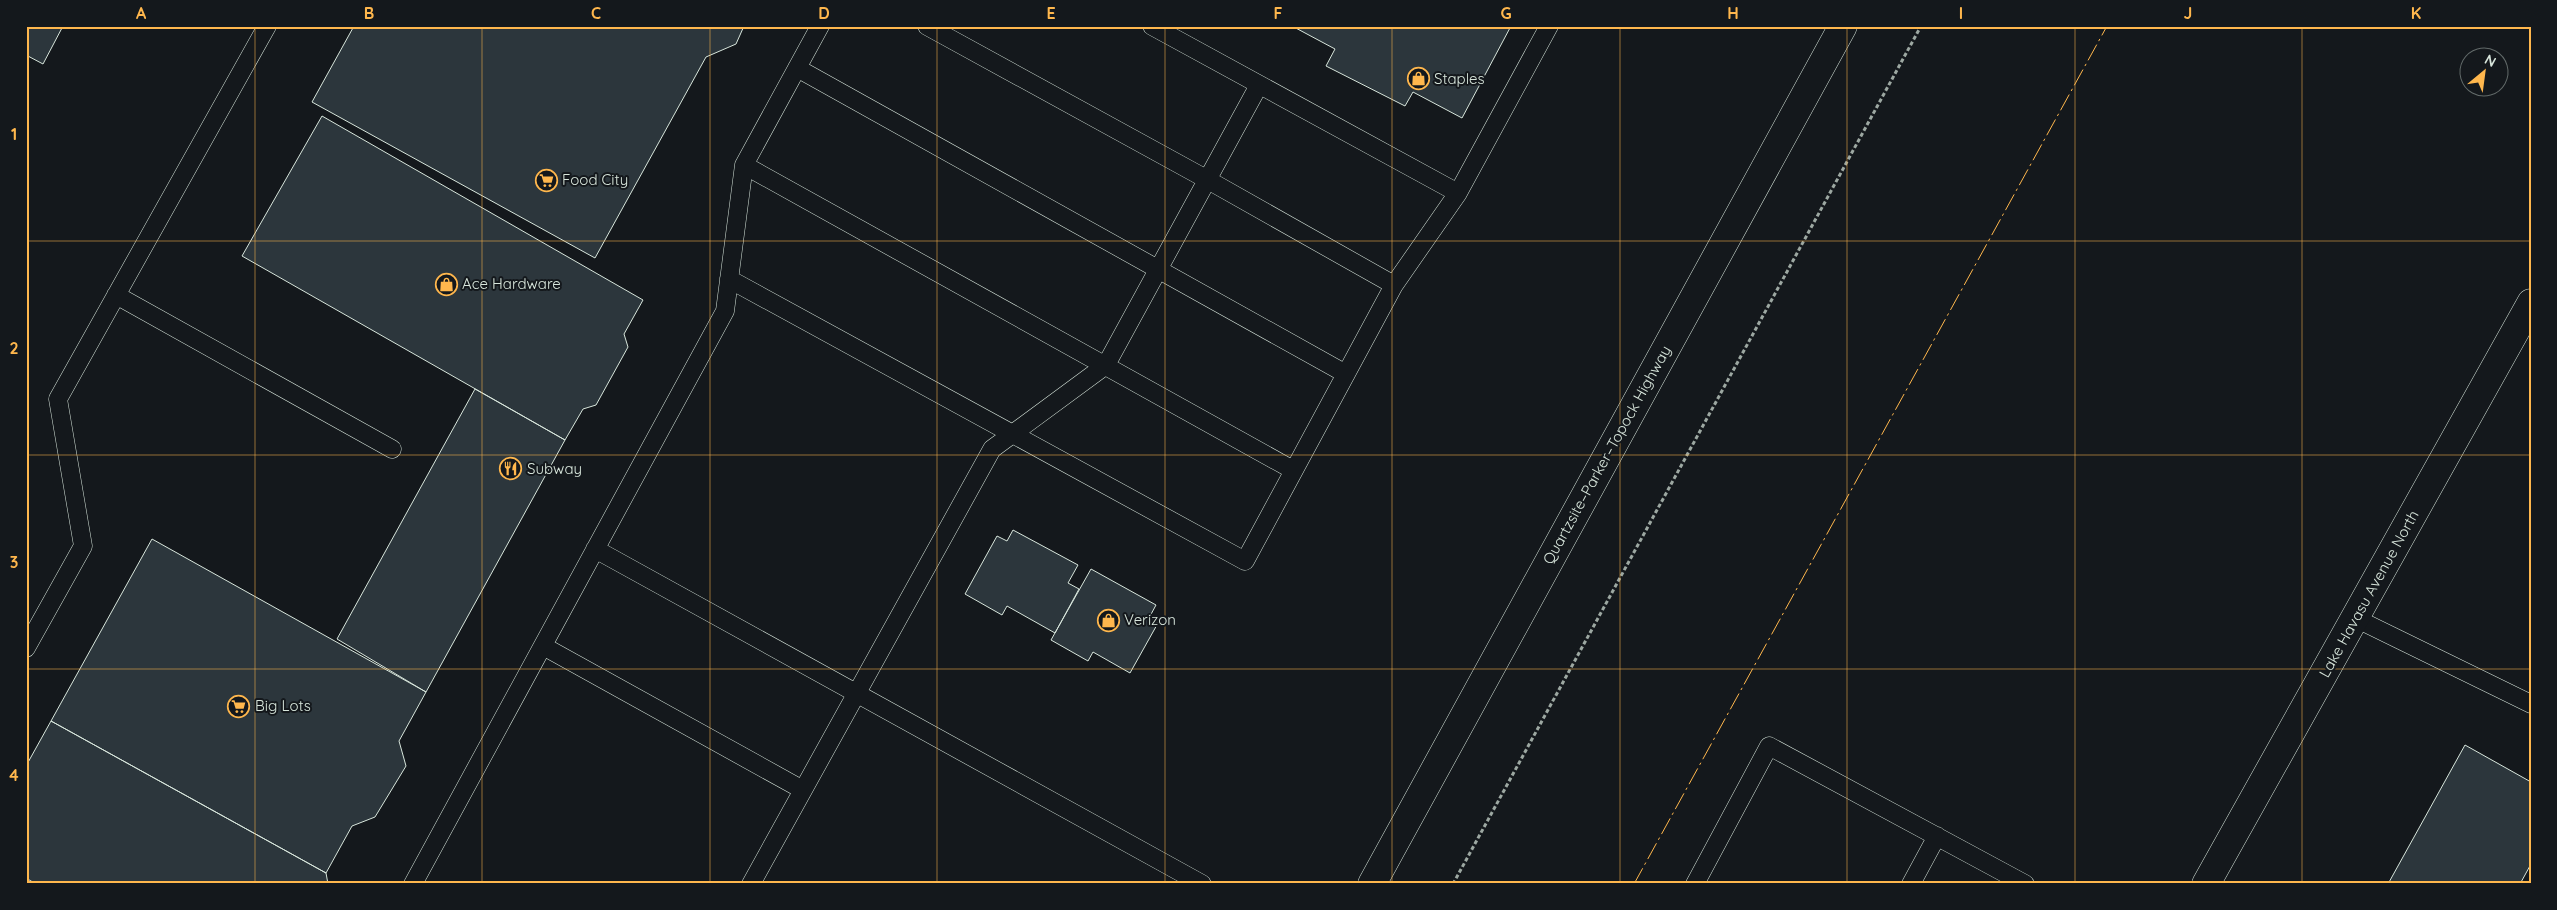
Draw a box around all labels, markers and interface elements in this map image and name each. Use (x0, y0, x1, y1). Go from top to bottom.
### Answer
text: A (136, 3, 147, 23)
text: B (364, 3, 374, 23)
text: C (591, 3, 601, 23)
text: D (818, 3, 830, 23)
text: E (1046, 3, 1056, 23)
text: F (1274, 3, 1283, 23)
text: G (1500, 3, 1512, 23)
text: H (1727, 3, 1739, 23)
text: I (1959, 3, 1963, 23)
text: J (2184, 3, 2192, 23)
text: K (2411, 3, 2421, 23)
north arrow (2460, 48, 2510, 98)
text: N (2481, 50, 2499, 71)
shop icon: Staples (1406, 67, 1430, 91)
place label: Staples (1434, 69, 1485, 88)
text: 1 (11, 124, 17, 144)
supermarket icon: Food City (534, 168, 558, 192)
place label: Food City (562, 170, 628, 189)
shop icon: Ace Hardware (434, 272, 458, 296)
place label: Ace Hardware (462, 274, 561, 293)
text: 2 (9, 338, 19, 358)
street label: Quartzsite–Parker–Topock Highway (1538, 342, 1675, 567)
restaurant icon: Subway (499, 457, 523, 481)
place label: Subway (527, 459, 582, 478)
street label: Lake Havasu Avenue North (2315, 507, 2423, 681)
text: 3 (10, 552, 18, 572)
shop icon: Verizon (1096, 608, 1120, 632)
place label: Verizon (1124, 610, 1176, 629)
supermarket icon: Big Lots (227, 694, 251, 718)
place label: Big Lots (255, 696, 311, 715)
text: 4 (9, 765, 19, 785)

